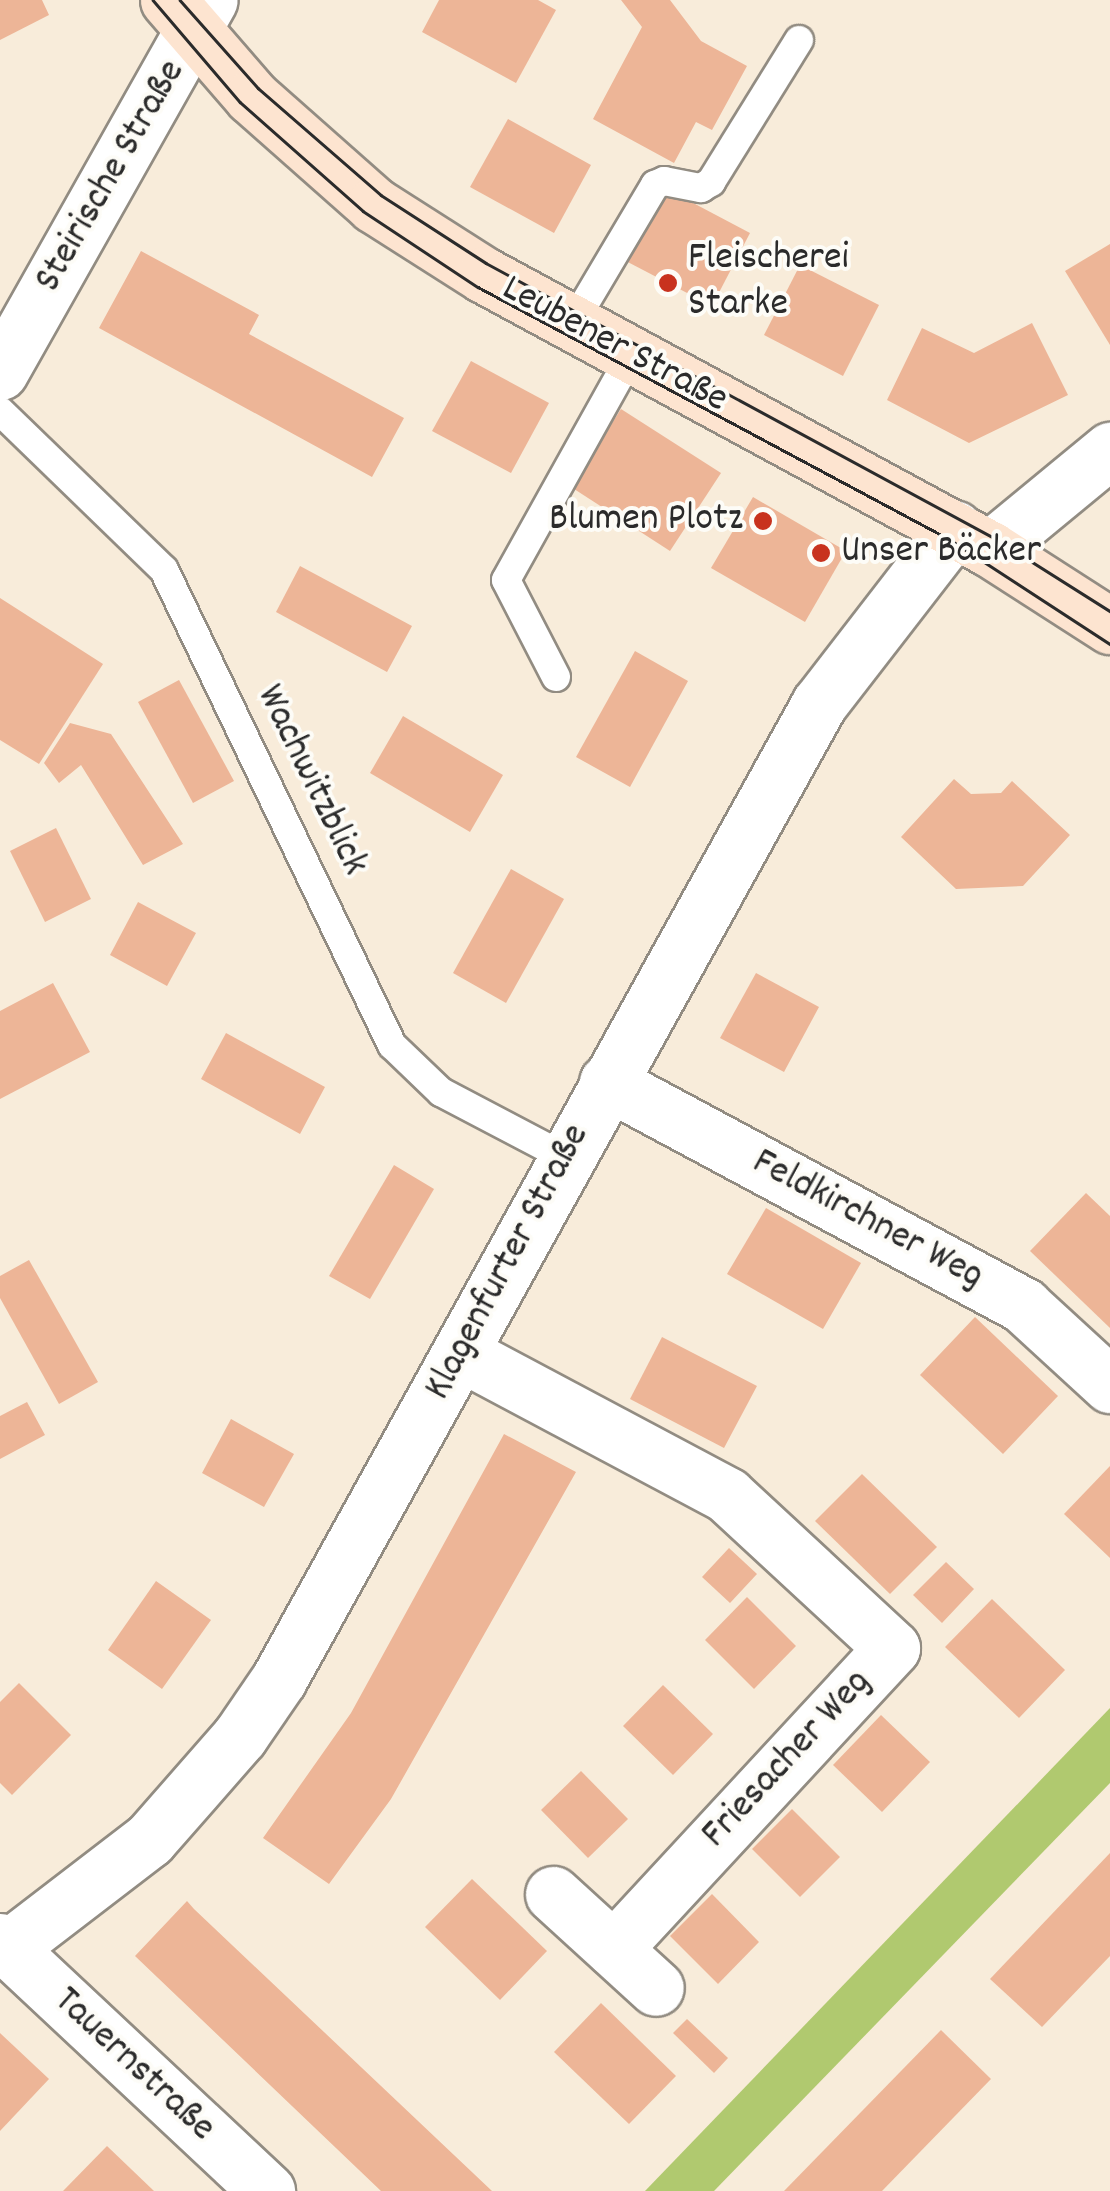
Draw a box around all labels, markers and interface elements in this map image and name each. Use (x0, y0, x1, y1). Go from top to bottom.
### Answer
street label: Steirische Straße (26, 52, 198, 302)
place label: Fleischerei Starke (688, 236, 849, 330)
street label: Leubener Straße (493, 266, 735, 426)
marker: Fleischerei Starke (657, 272, 679, 294)
place label: Blumen Plotz (549, 497, 743, 545)
marker: Blumen Plotz (752, 510, 774, 532)
place label: Unser Bäcker (841, 529, 1041, 577)
marker: Unser Bäcker (810, 542, 832, 564)
street label: Wachwitzblick (243, 678, 377, 884)
street label: Klagenfurter Straße (416, 1117, 602, 1409)
street label: Feldkirchner Weg (743, 1140, 991, 1302)
street label: Friesacher Weg (693, 1661, 883, 1859)
street label: Tauernstraße (42, 1979, 224, 2153)

